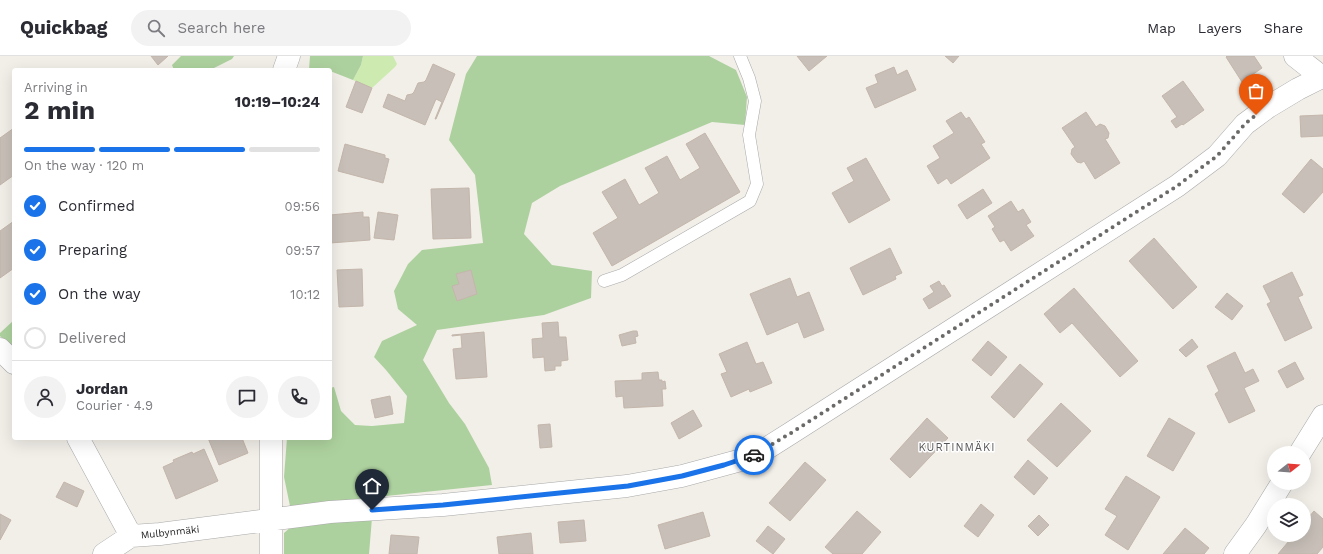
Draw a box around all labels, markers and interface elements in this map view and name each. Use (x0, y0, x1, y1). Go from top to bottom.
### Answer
search box (131, 10, 411, 46)
text: Quickbag (20, 16, 107, 39)
icon: search (145, 17, 167, 39)
text: Search here (177, 19, 265, 37)
text: Map (1147, 20, 1176, 36)
text: Layers (1198, 20, 1242, 36)
text: Share (1264, 20, 1303, 36)
pin (1239, 74, 1273, 115)
text: Arriving in (24, 80, 88, 95)
icon: bag (1245, 80, 1267, 102)
text: 10:19–10:24 (235, 93, 320, 111)
text: 2 min (24, 95, 95, 125)
text: On the way · 120 m (24, 158, 144, 173)
icon: check (24, 195, 46, 217)
text: Confirmed (58, 197, 135, 215)
text: 09:56 (285, 199, 320, 214)
icon: check (24, 239, 46, 261)
text: Preparing (58, 241, 127, 259)
text: 09:57 (285, 243, 320, 258)
icon: check (24, 283, 46, 305)
text: On the way (58, 285, 140, 303)
text: 10:12 (290, 287, 320, 302)
text: Delivered (58, 329, 126, 347)
button: person (24, 376, 66, 418)
button: chat (226, 376, 268, 418)
button: phone (278, 376, 320, 418)
text: Jordan (76, 380, 128, 398)
text: Courier · 4.9 (76, 398, 153, 413)
courier (734, 435, 774, 475)
district label: KURTINMÄKI (918, 440, 996, 454)
icon: car (743, 444, 765, 466)
north arrow (1267, 446, 1311, 490)
map controls (1267, 446, 1311, 542)
pin (355, 469, 389, 510)
icon: home (361, 475, 383, 497)
button: layers (1267, 498, 1311, 542)
street label: Mulbynmäki (140, 523, 200, 541)

